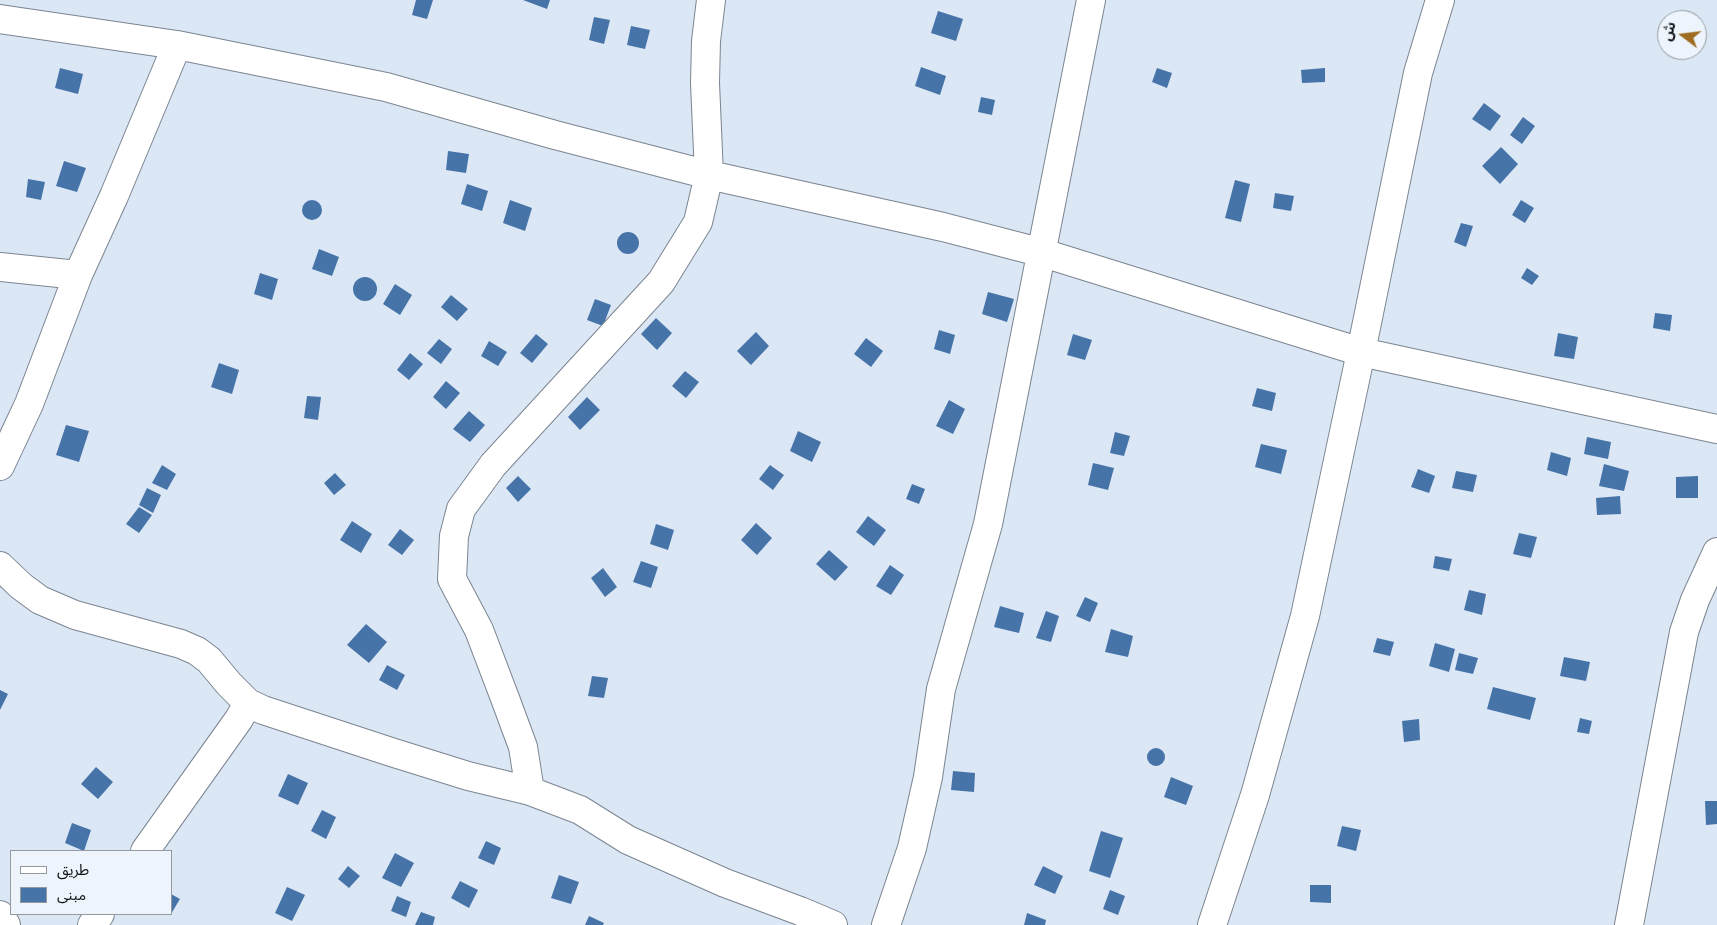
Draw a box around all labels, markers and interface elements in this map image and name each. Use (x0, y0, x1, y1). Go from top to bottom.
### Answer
north arrow (1657, 10, 1707, 60)
text: ش (1655, 19, 1681, 43)
legend (10, 850, 172, 915)
text: طريق (57, 858, 89, 881)
text: مبنى (57, 883, 86, 906)

